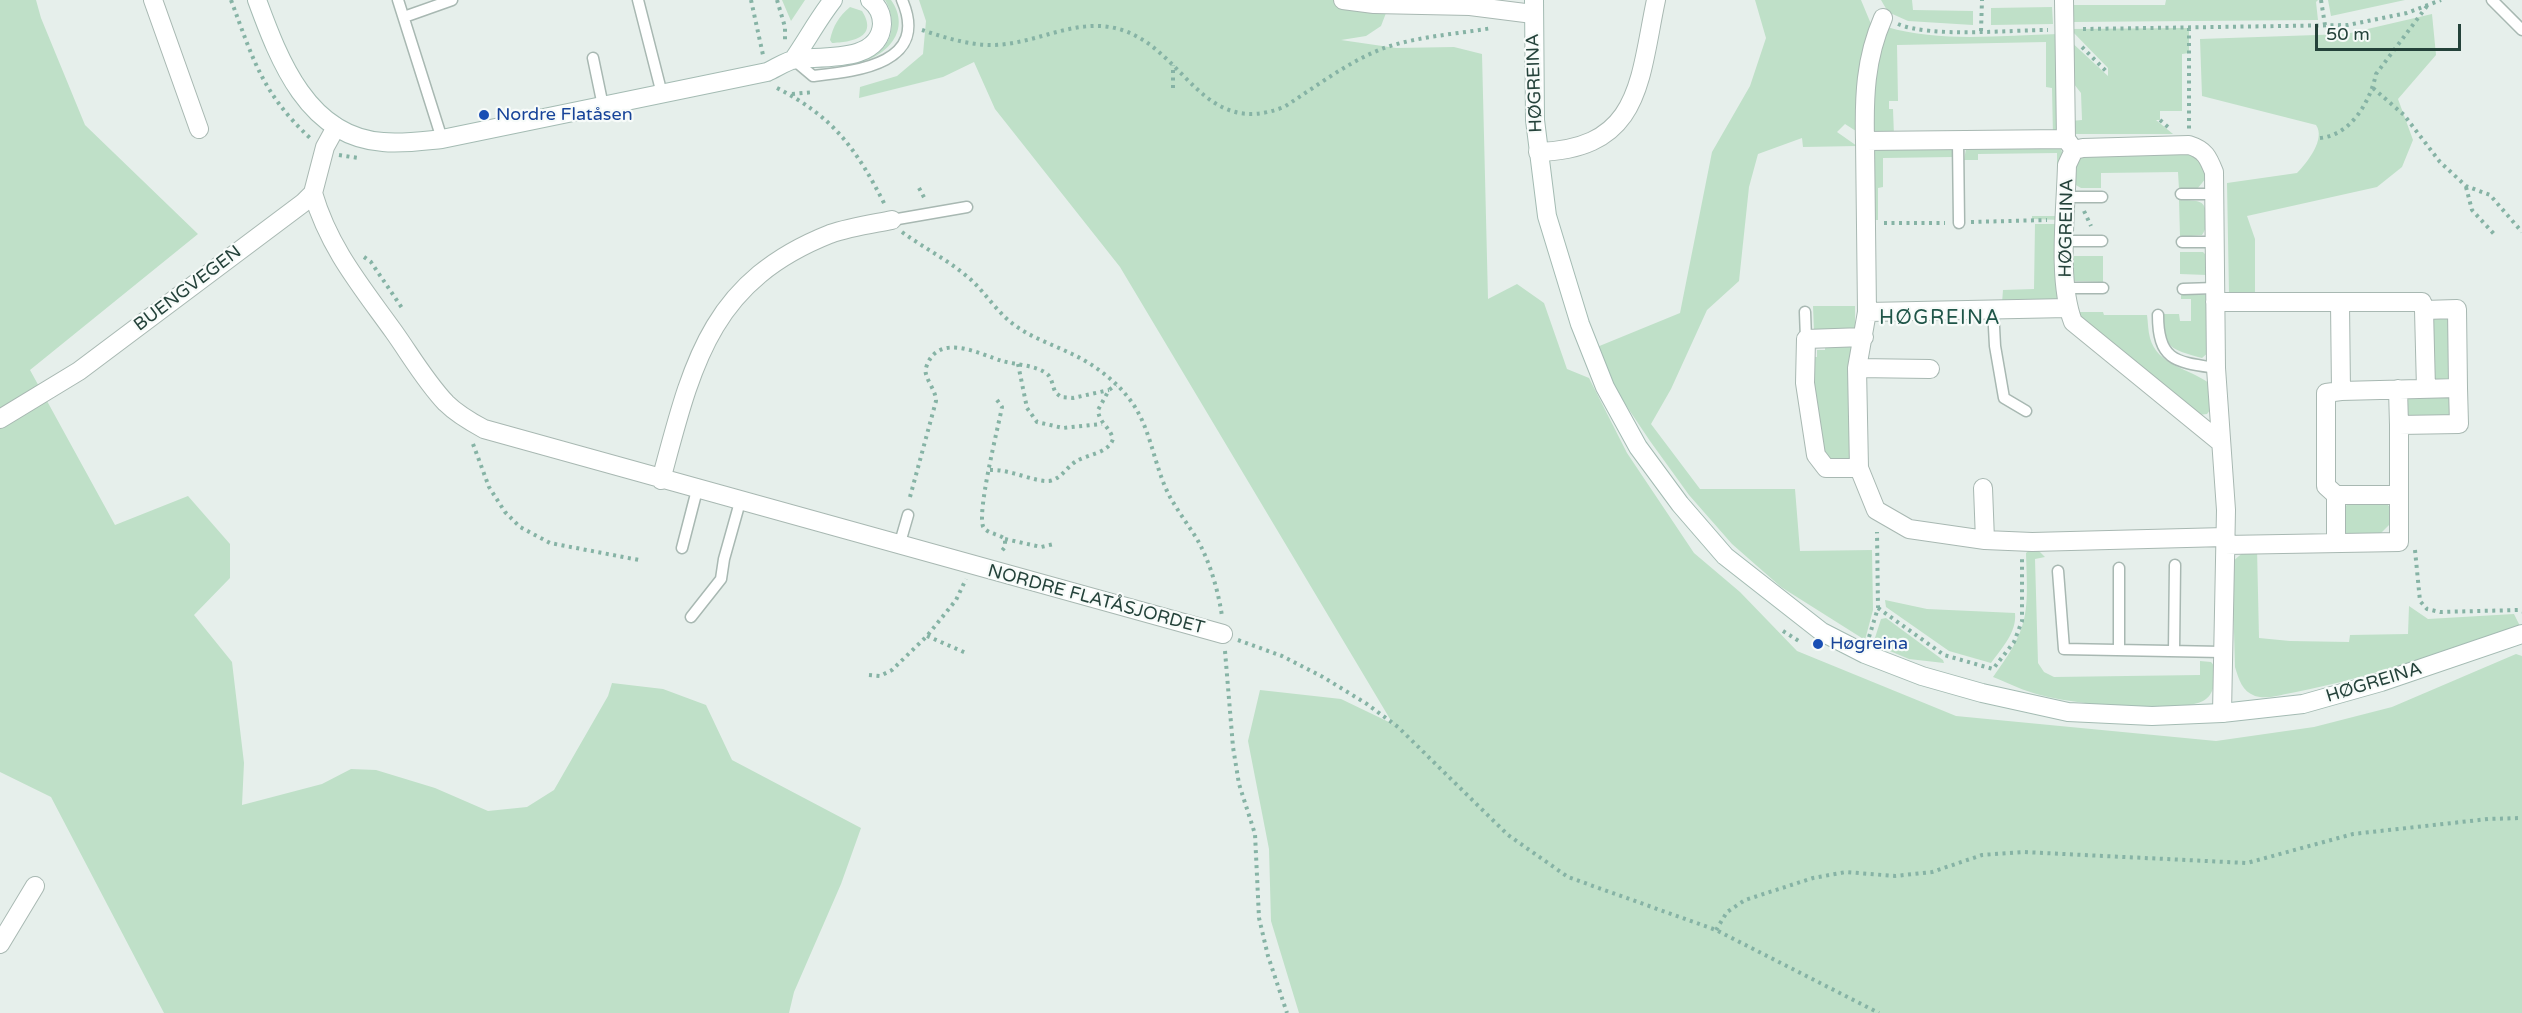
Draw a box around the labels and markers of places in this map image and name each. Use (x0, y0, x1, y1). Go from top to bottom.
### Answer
place label: Nordre Flatåsen (496, 104, 633, 126)
marker: Nordre Flatåsen (477, 108, 491, 122)
place label: Høgreina (1830, 633, 1908, 655)
marker: Høgreina (1811, 637, 1825, 651)

